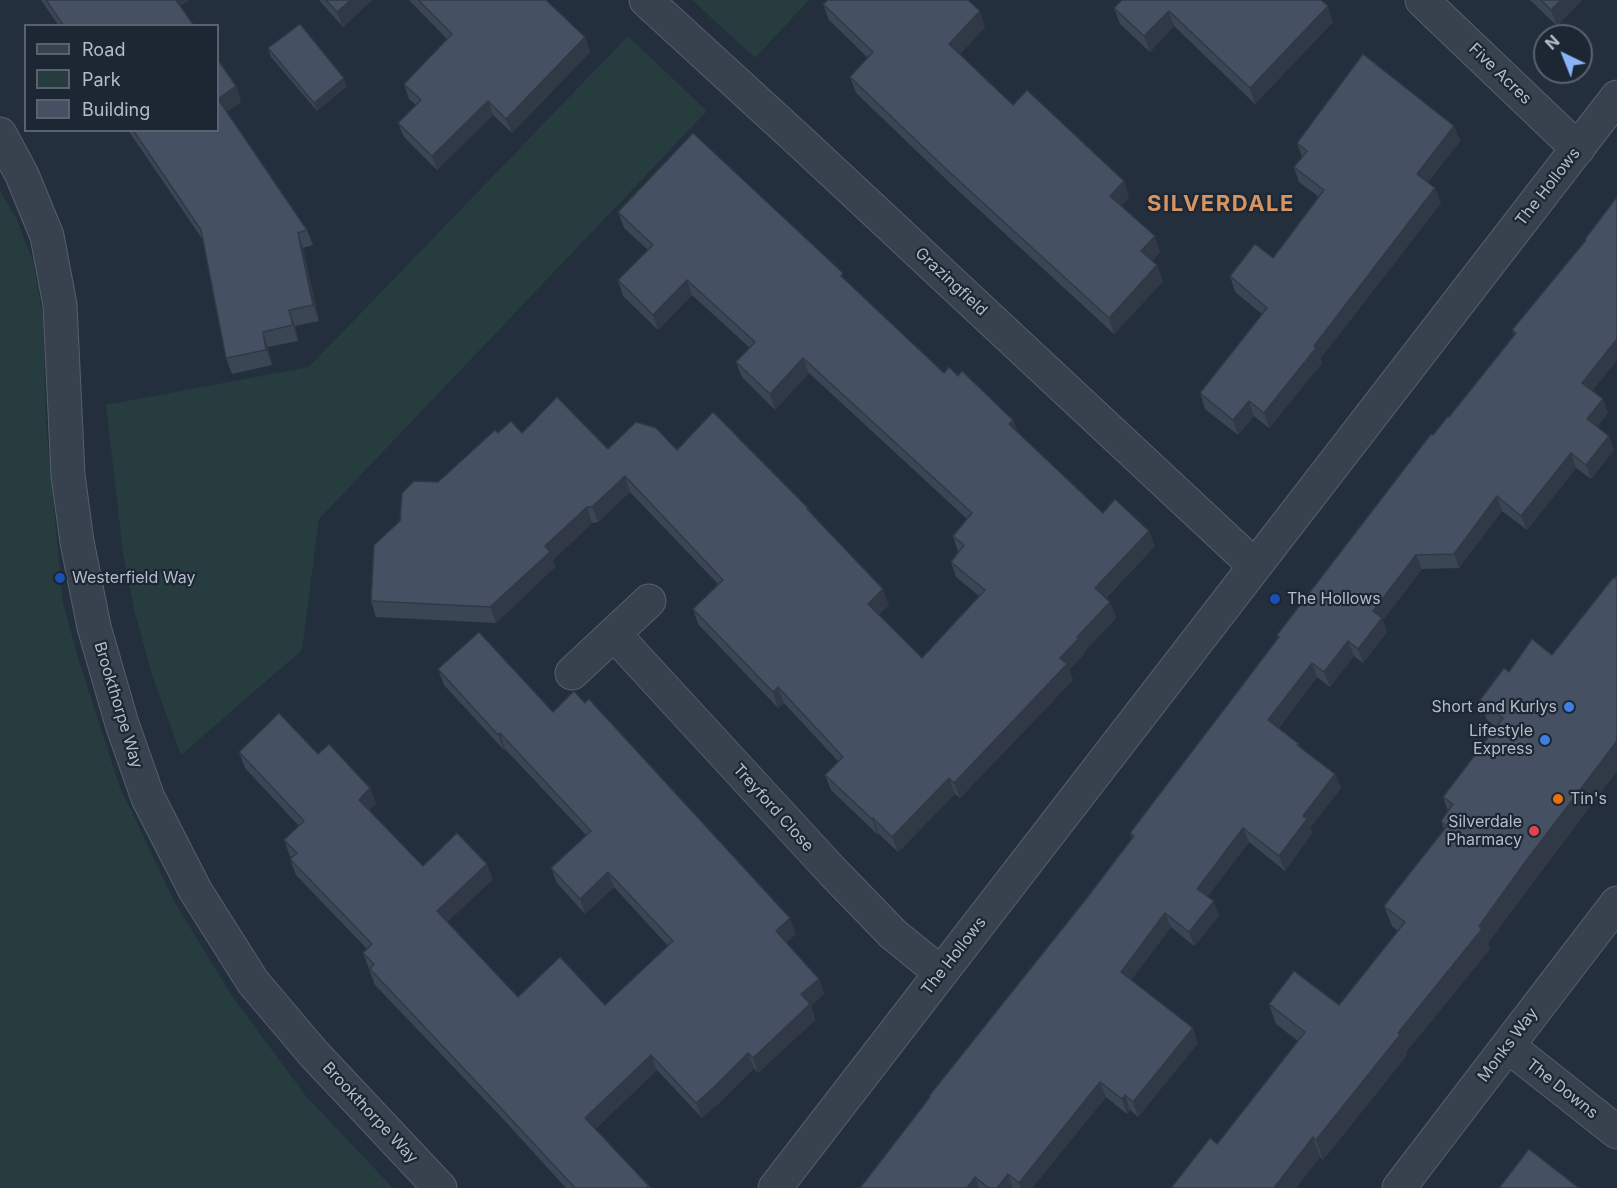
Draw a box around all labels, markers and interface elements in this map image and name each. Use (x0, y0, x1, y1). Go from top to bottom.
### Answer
legend (24, 24, 219, 132)
north arrow (1533, 24, 1593, 84)
text: N (1541, 31, 1563, 54)
text: Road (82, 39, 125, 60)
street label: Five Acres (1465, 39, 1535, 109)
text: Park (82, 69, 121, 90)
text: Building (82, 99, 150, 120)
street label: The Hollows (1512, 144, 1584, 230)
district label: SILVERDALE (1147, 191, 1295, 217)
street label: Grazingfield (911, 244, 991, 320)
place label: Westerfield Way (72, 568, 195, 588)
marker: Westerfield Way (53, 571, 67, 585)
place label: The Hollows (1287, 589, 1381, 609)
marker: The Hollows (1268, 592, 1282, 606)
street label: Brookthorpe Way (90, 640, 146, 770)
place label: Short and Kurlys (1432, 697, 1557, 717)
marker: Short and Kurlys (1562, 700, 1576, 714)
place label: Lifestyle Express (1469, 721, 1533, 759)
marker: Lifestyle Express (1538, 733, 1552, 747)
street label: Treyford Close (729, 760, 817, 856)
place label: Tin's (1570, 789, 1607, 809)
marker: Tin's (1551, 792, 1565, 806)
place label: Silverdale Pharmacy (1446, 812, 1522, 850)
marker: Silverdale Pharmacy (1527, 824, 1541, 838)
street label: The Hollows (918, 913, 990, 999)
street label: Monks Way (1474, 1004, 1542, 1086)
street label: The Downs (1522, 1055, 1602, 1123)
street label: Brookthorpe Way (318, 1059, 422, 1167)

